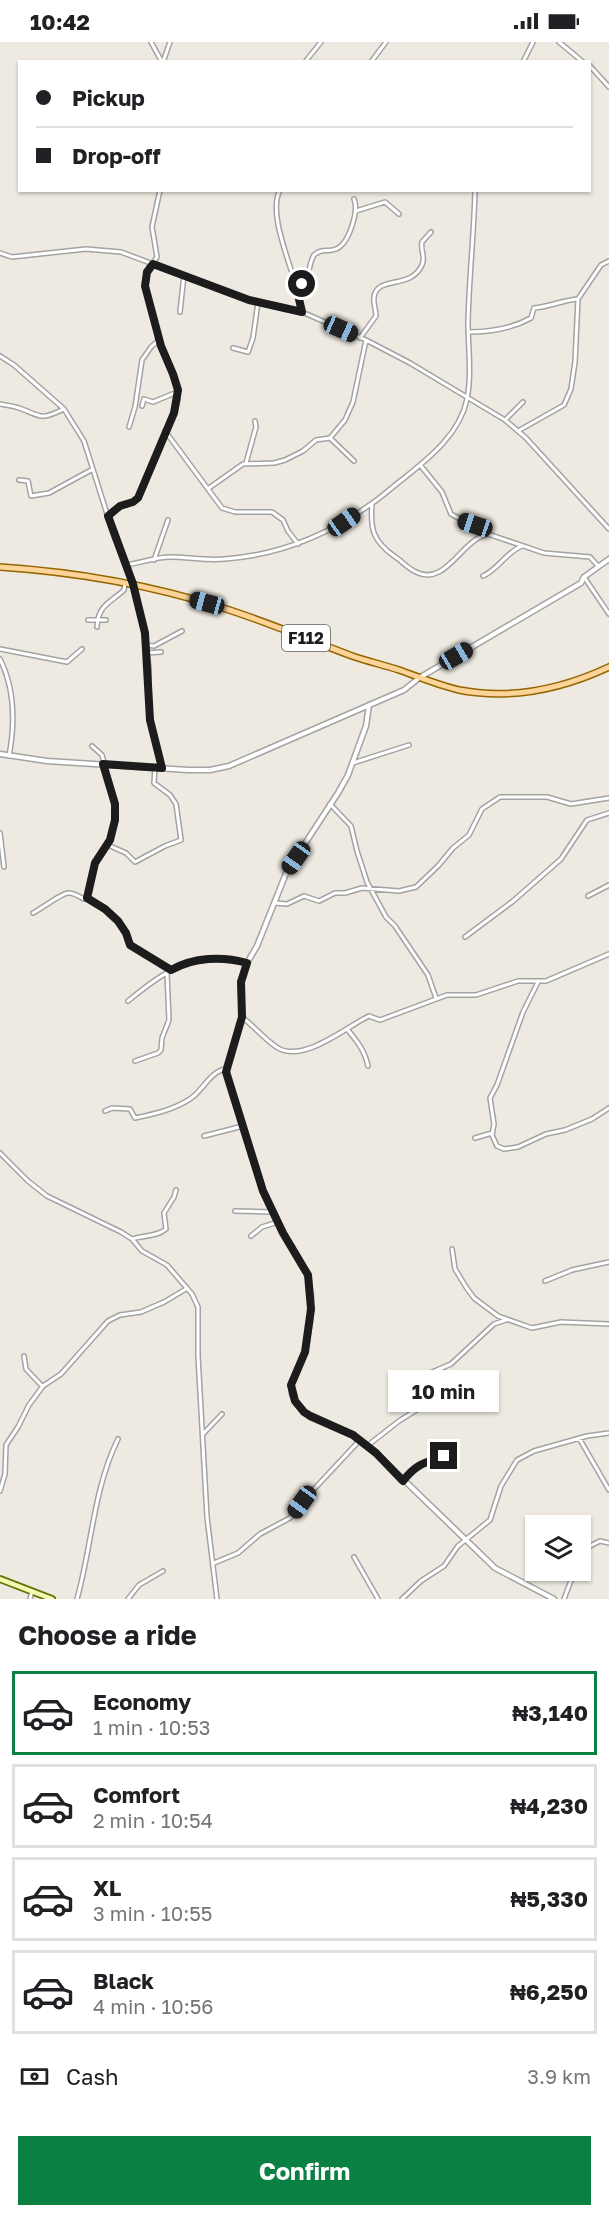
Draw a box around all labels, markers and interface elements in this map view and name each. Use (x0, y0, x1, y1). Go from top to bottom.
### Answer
text: 10:42 (30, 8, 90, 35)
text: Pickup (72, 84, 145, 111)
text: Drop-off (72, 142, 161, 169)
route start (288, 270, 315, 297)
car (321, 313, 361, 345)
car (324, 504, 364, 540)
car (455, 511, 495, 539)
car (187, 590, 227, 616)
road number: F112 (282, 625, 330, 651)
car (436, 639, 476, 673)
car (278, 838, 314, 878)
callout: 10 min (388, 1369, 500, 1411)
text: 10 min (412, 1379, 475, 1403)
route end (430, 1442, 457, 1469)
car (284, 1482, 320, 1522)
map controls (525, 1515, 591, 1581)
button: layers (525, 1515, 591, 1581)
text: Choose a ride (18, 1619, 197, 1651)
icon: car (21, 1686, 75, 1740)
text: Economy (93, 1688, 191, 1715)
text: ₦3,140 (512, 1699, 588, 1726)
text: 1 min · 10:53 (93, 1715, 210, 1739)
icon: car (21, 1779, 75, 1833)
text: Comfort (93, 1781, 180, 1808)
text: ₦4,230 (510, 1792, 588, 1819)
text: 2 min · 10:54 (93, 1808, 213, 1832)
icon: car (21, 1872, 75, 1926)
text: XL (93, 1874, 121, 1901)
text: ₦5,330 (511, 1885, 588, 1912)
text: 3 min · 10:55 (93, 1901, 212, 1925)
icon: car (21, 1965, 75, 2019)
text: Black (93, 1967, 154, 1994)
text: ₦6,250 (510, 1978, 588, 2005)
text: 4 min · 10:56 (93, 1994, 213, 2018)
icon: cash (18, 2060, 51, 2093)
text: Cash (66, 2063, 119, 2090)
text: 3.9 km (527, 2064, 591, 2088)
button: Confirm (18, 2136, 591, 2205)

